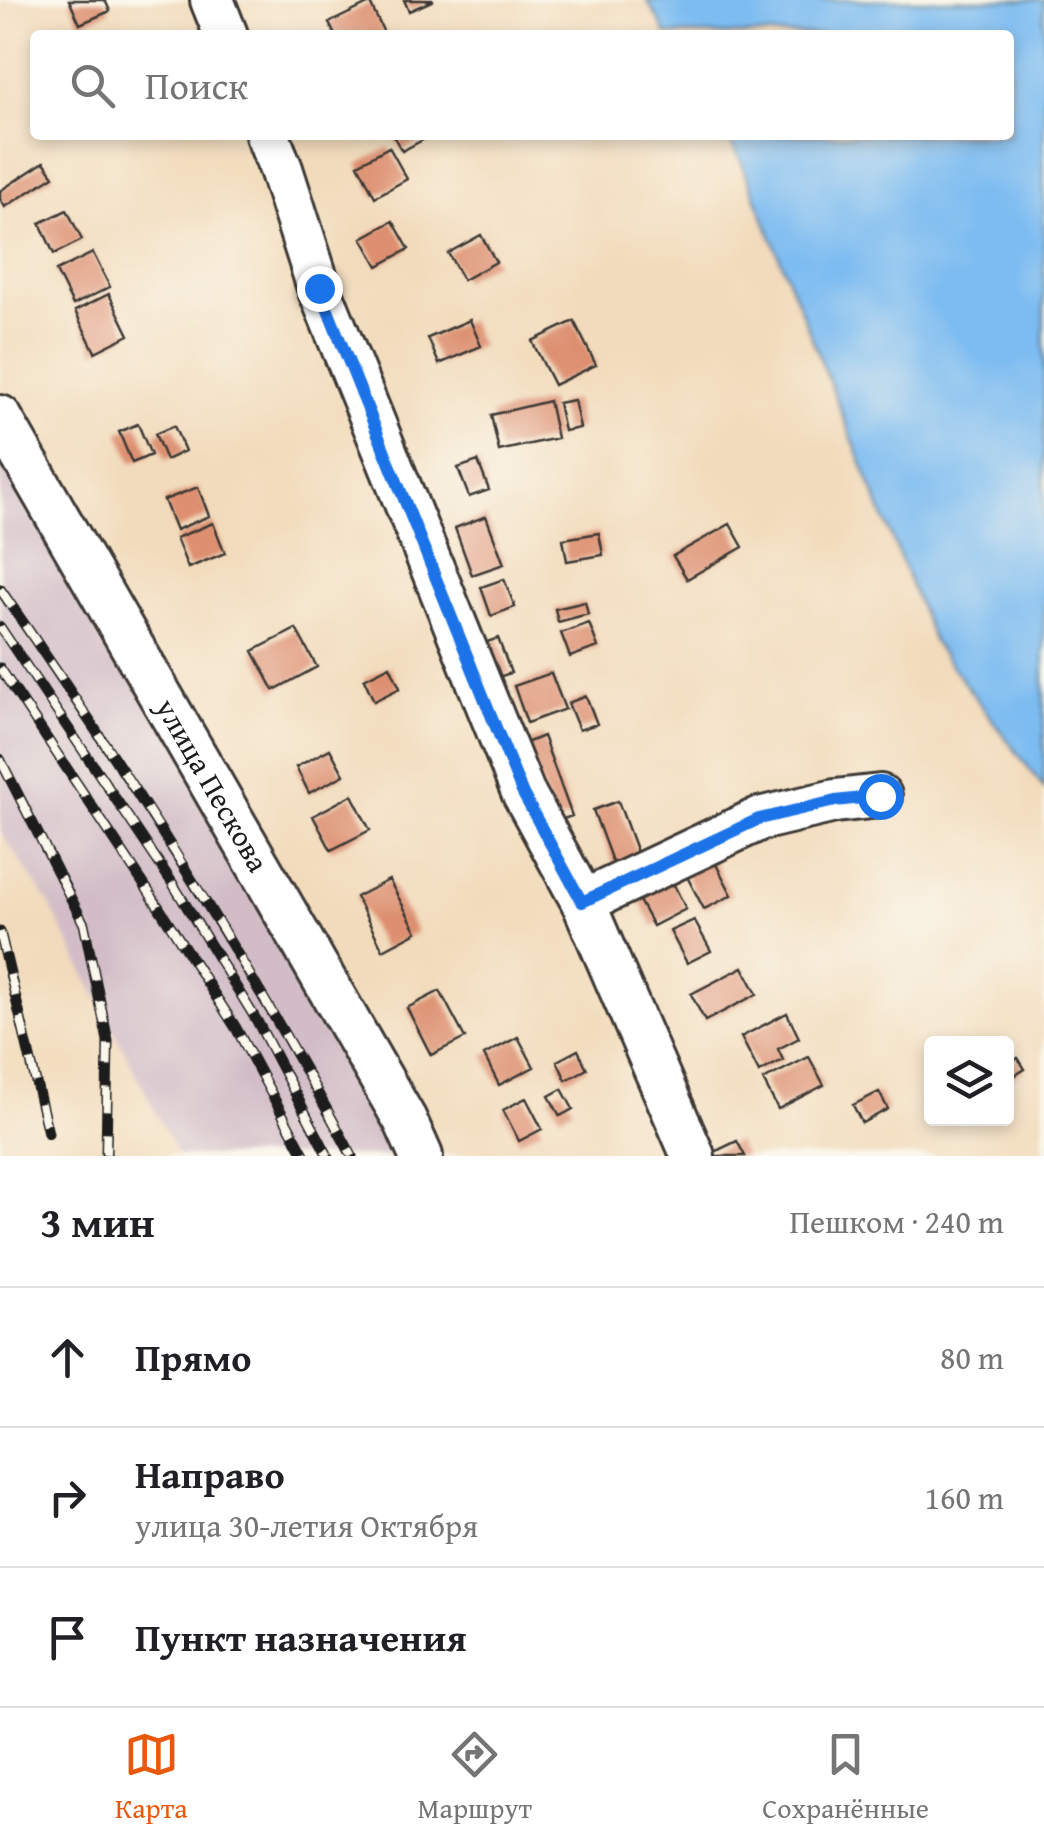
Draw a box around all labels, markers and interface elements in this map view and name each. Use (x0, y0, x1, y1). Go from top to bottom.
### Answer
search box (30, 30, 1014, 140)
text: Поиск (145, 57, 248, 113)
icon: search (65, 58, 120, 113)
route end (297, 266, 343, 312)
street label: улица Пескова (145, 689, 281, 881)
route start (858, 774, 904, 820)
map controls (924, 1036, 1014, 1126)
button: layers (924, 1036, 1014, 1126)
text: 3 мин (40, 1191, 155, 1252)
text: Пешком · 240 m (789, 1198, 1004, 1245)
text: Прямо (135, 1329, 251, 1385)
icon: ahead (40, 1330, 95, 1385)
text: 80 m (940, 1334, 1004, 1381)
text: Направо (135, 1446, 285, 1502)
icon: right (40, 1470, 95, 1525)
text: 160 m (925, 1474, 1004, 1521)
text: улица 30-летия Октября (135, 1502, 478, 1549)
text: Пункт назначения (135, 1609, 467, 1665)
icon: arrive (40, 1610, 95, 1665)
tab: Карта (115, 1727, 188, 1828)
tab: Маршрут (418, 1727, 532, 1828)
tab: Сохранённые (762, 1727, 929, 1828)

